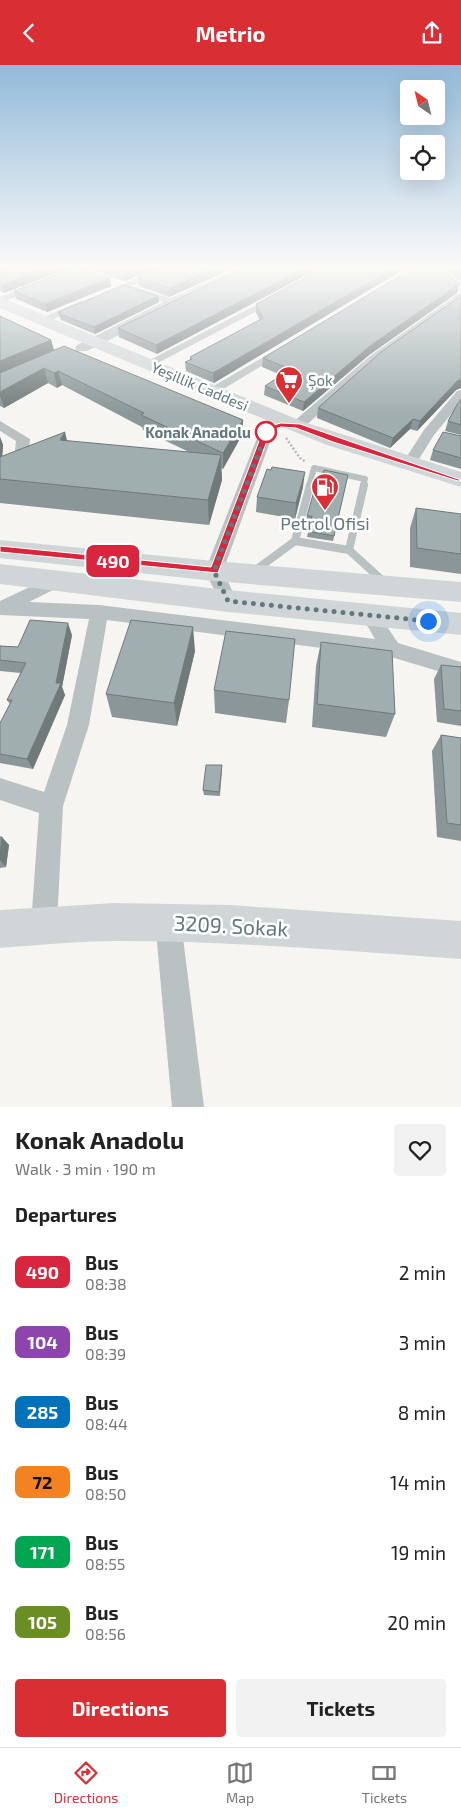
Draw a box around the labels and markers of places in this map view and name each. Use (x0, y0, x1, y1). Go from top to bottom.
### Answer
supermarket icon: Şok (274, 365, 304, 404)
place label: Şok (308, 371, 333, 390)
marker: Konak Anadolu (255, 421, 277, 443)
place label: Konak Anadolu (145, 423, 251, 441)
fuel station icon: Petrol Ofisi (310, 472, 340, 511)
place label: Petrol Ofisi (280, 512, 370, 534)

